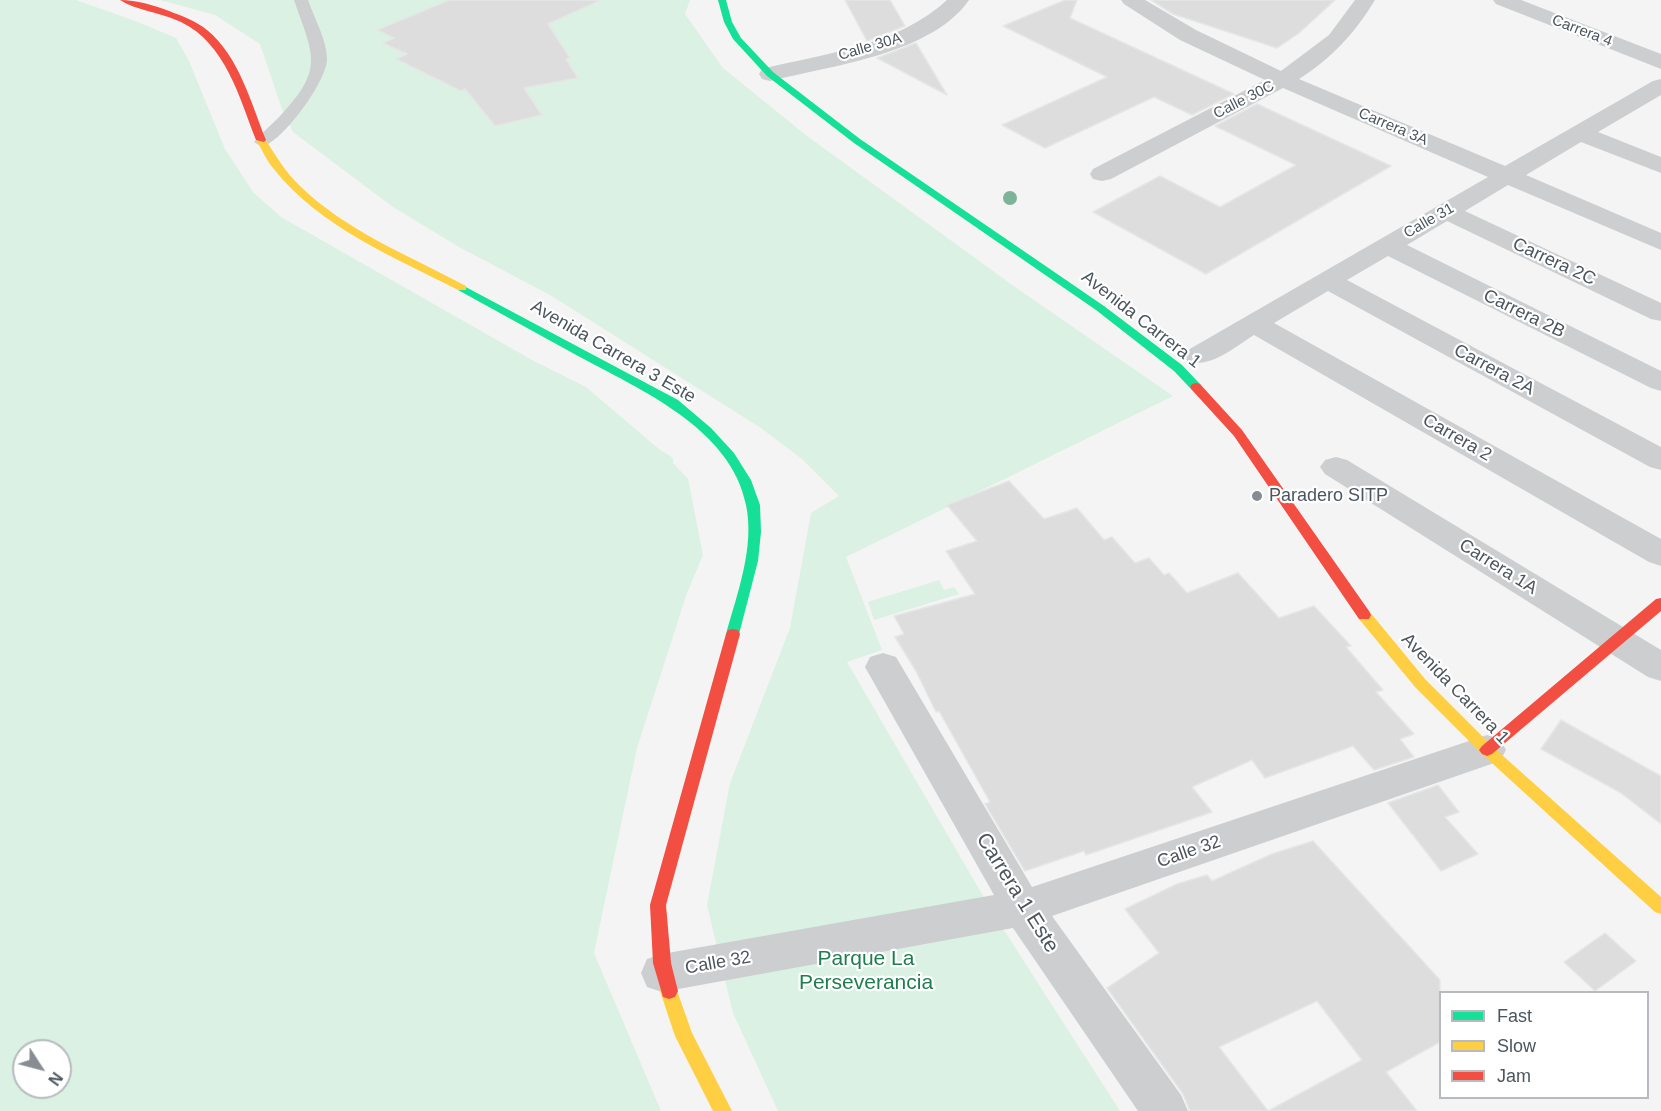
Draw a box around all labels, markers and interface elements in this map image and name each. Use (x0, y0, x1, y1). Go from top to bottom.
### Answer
street label: Carrera 4 (1549, 11, 1615, 51)
street label: Calle 30A (836, 29, 904, 65)
street label: Calle 30C (1211, 77, 1277, 123)
street label: Carrera 3A (1356, 104, 1430, 150)
street label: Calle 31 (1401, 199, 1457, 243)
street label: Carrera 2C (1509, 233, 1599, 291)
street label: Avenida Carrera 1 (1077, 267, 1205, 373)
street label: Carrera 2B (1480, 285, 1568, 343)
street label: Avenida Carrera 3 Este (527, 296, 699, 408)
street label: Carrera 2A (1450, 340, 1538, 400)
street label: Carrera 2 (1419, 410, 1495, 466)
place label: Paradero SITP (1269, 485, 1388, 507)
marker: Paradero SITP (1250, 489, 1264, 503)
street label: Carrera 1A (1455, 535, 1541, 599)
street label: Avenida Carrera 1 (1397, 629, 1513, 749)
street label: Carrera 1 Este (970, 828, 1064, 958)
street label: Calle 32 (1154, 831, 1224, 873)
park label: Parque La Perseverancia (799, 946, 933, 996)
street label: Calle 32 (684, 947, 752, 979)
legend (1439, 991, 1649, 1099)
text: Fast (1497, 1006, 1532, 1026)
text: Slow (1497, 1036, 1536, 1056)
north arrow (12, 1039, 72, 1099)
text: Jam (1497, 1066, 1531, 1086)
text: N (45, 1069, 66, 1088)

